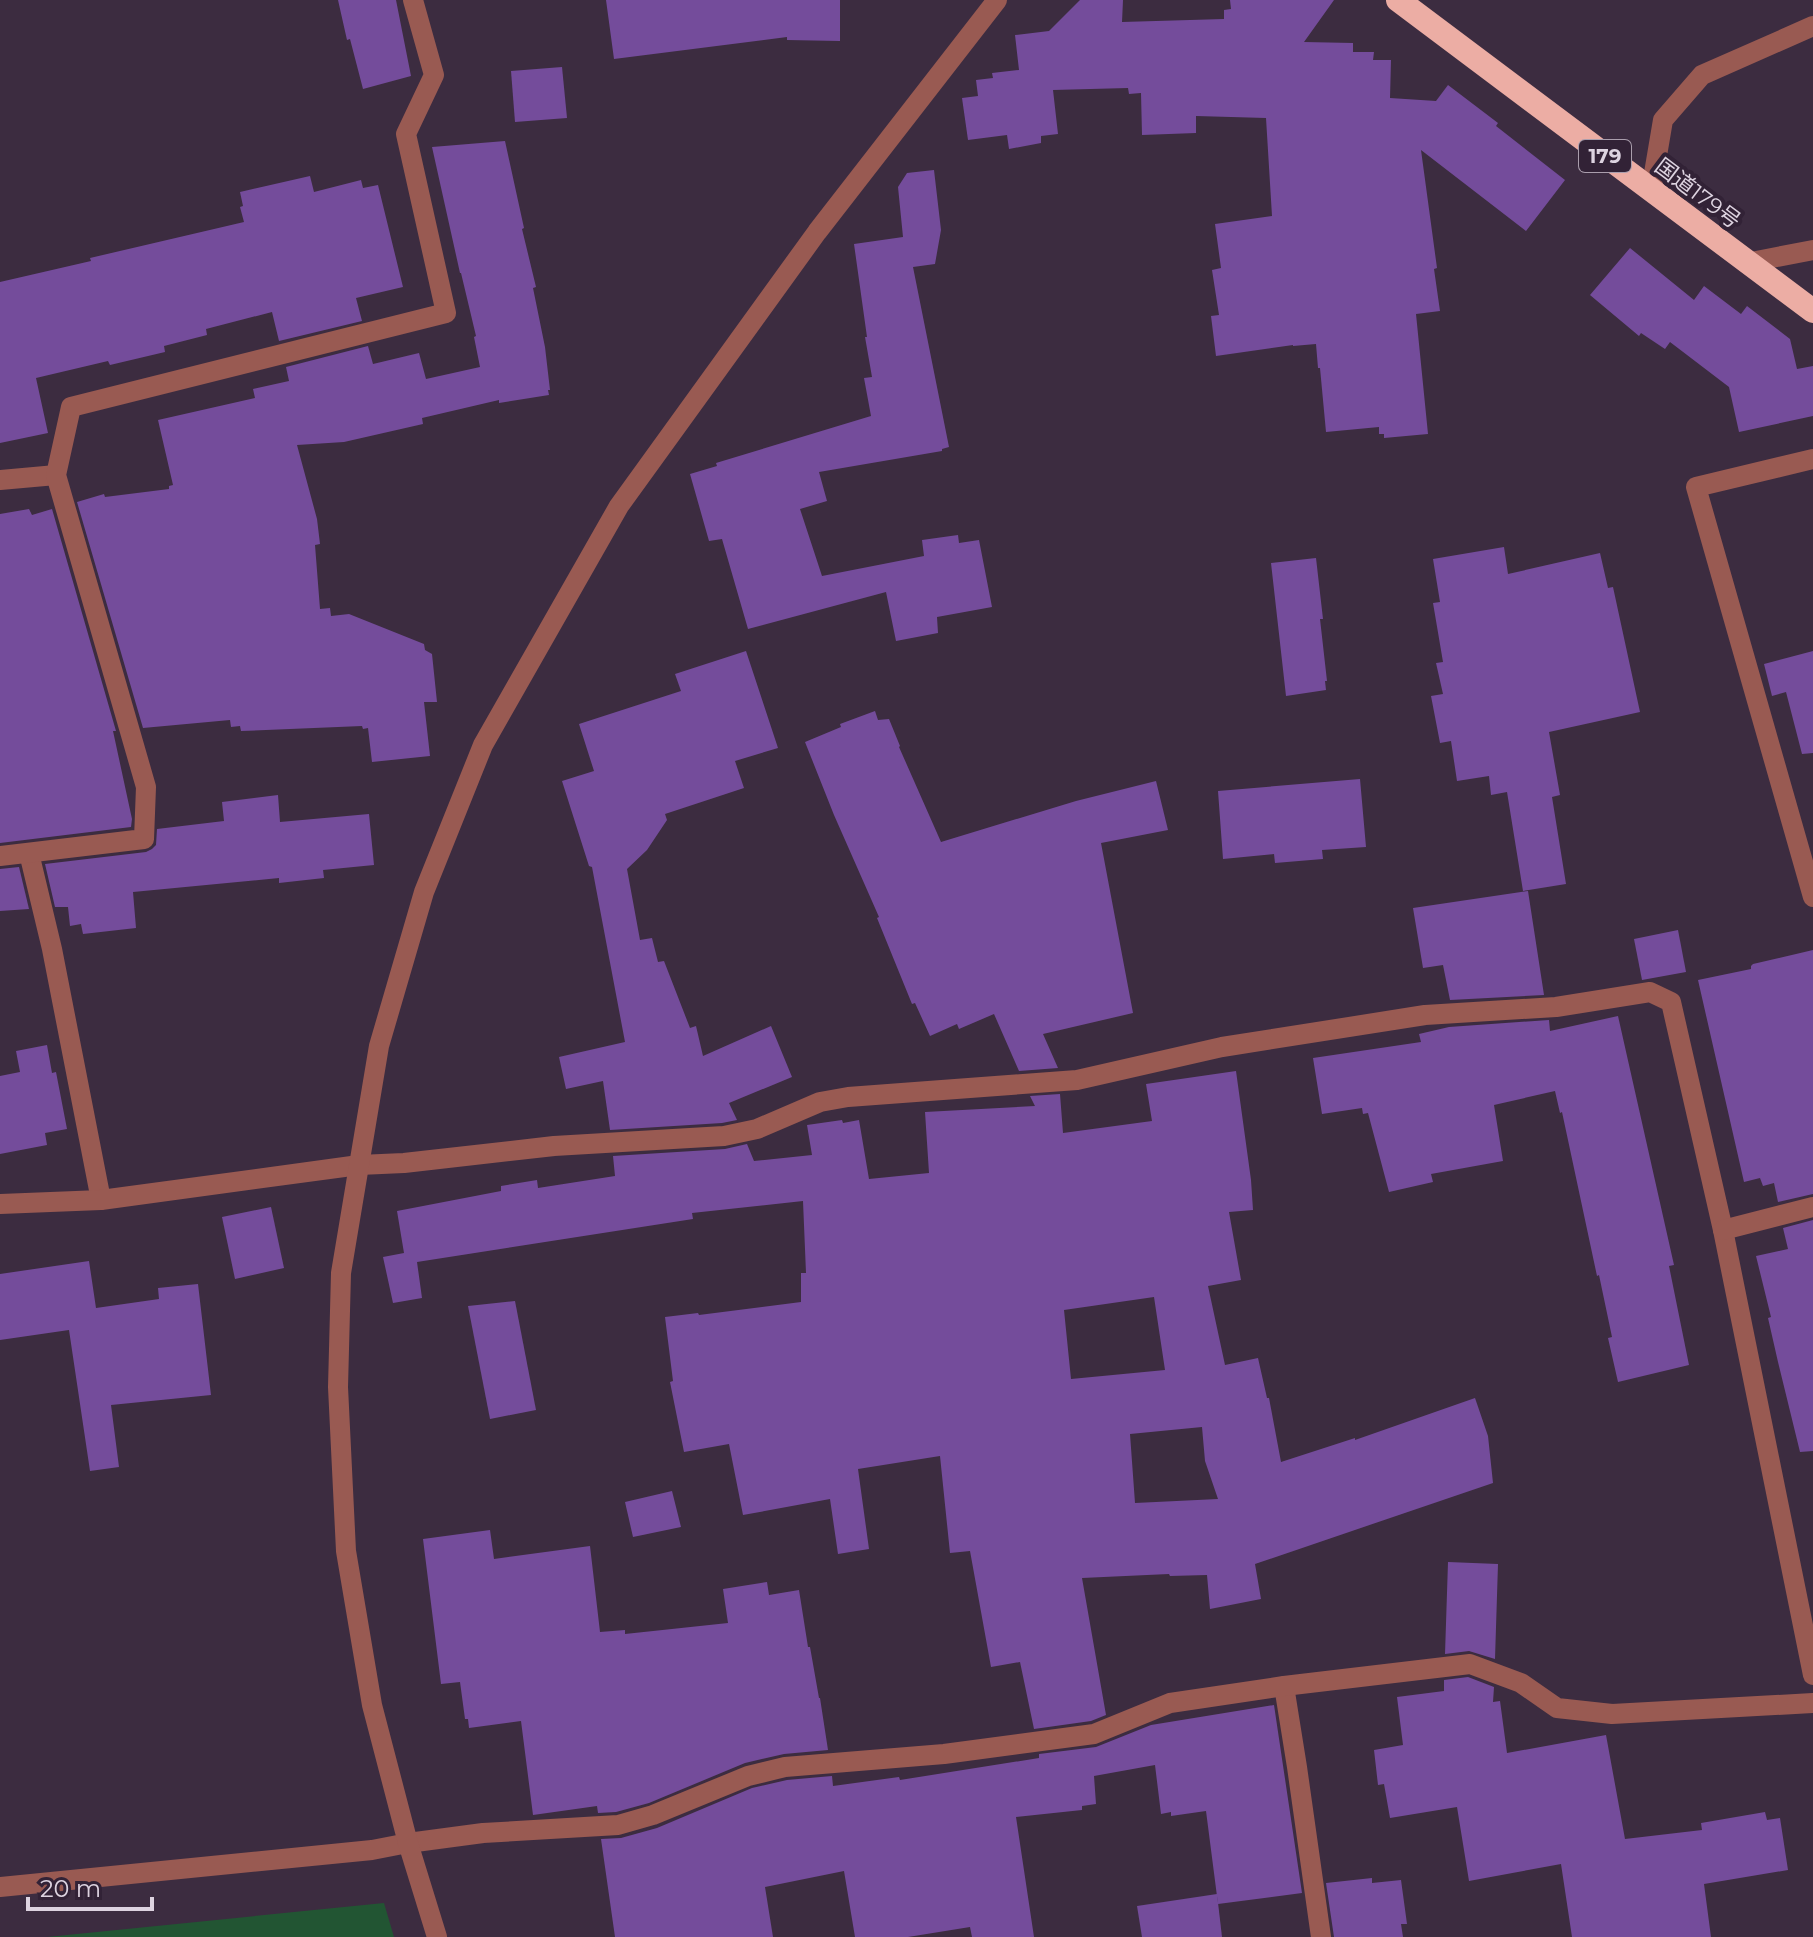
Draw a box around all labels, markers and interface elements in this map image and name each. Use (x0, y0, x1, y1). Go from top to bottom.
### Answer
road number: 179 (1579, 140, 1631, 172)
street label: 国道179号 (1650, 152, 1746, 234)
scale bar (28, 1861, 152, 1911)
text: 20 m (40, 1874, 101, 1903)

